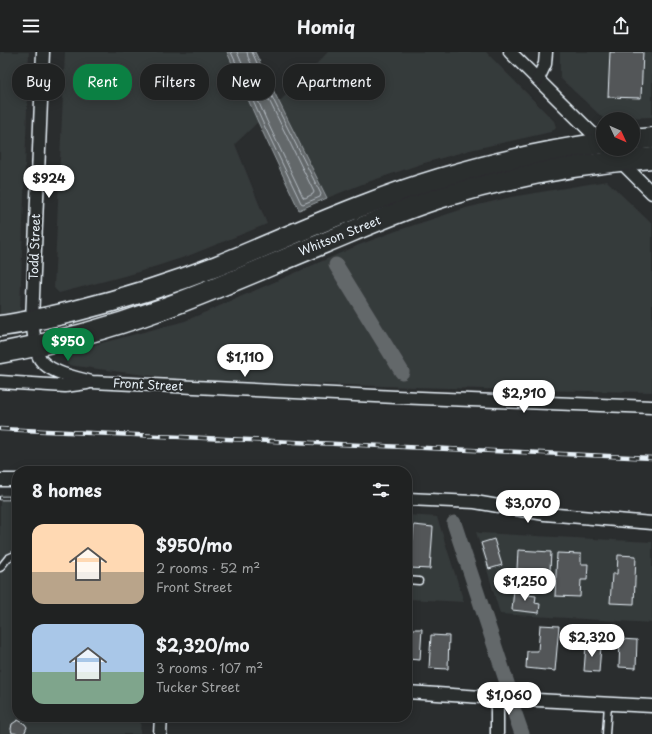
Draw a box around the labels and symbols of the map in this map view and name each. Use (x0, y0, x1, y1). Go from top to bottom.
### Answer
north arrow (596, 112, 640, 156)
pin: $924 (25, 165, 73, 199)
street label: Whitson Street (296, 210, 383, 260)
street label: Todd Street (24, 213, 44, 281)
pin: $950 (44, 328, 92, 362)
pin: $1,110 (212, 344, 278, 378)
street label: Front Street (113, 373, 184, 395)
pin: $2,910 (491, 380, 557, 414)
pin: $3,070 (495, 490, 561, 524)
pin: $1,250 (492, 568, 558, 602)
pin: $2,320 (559, 624, 625, 658)
pin: $1,060 (476, 682, 542, 716)

